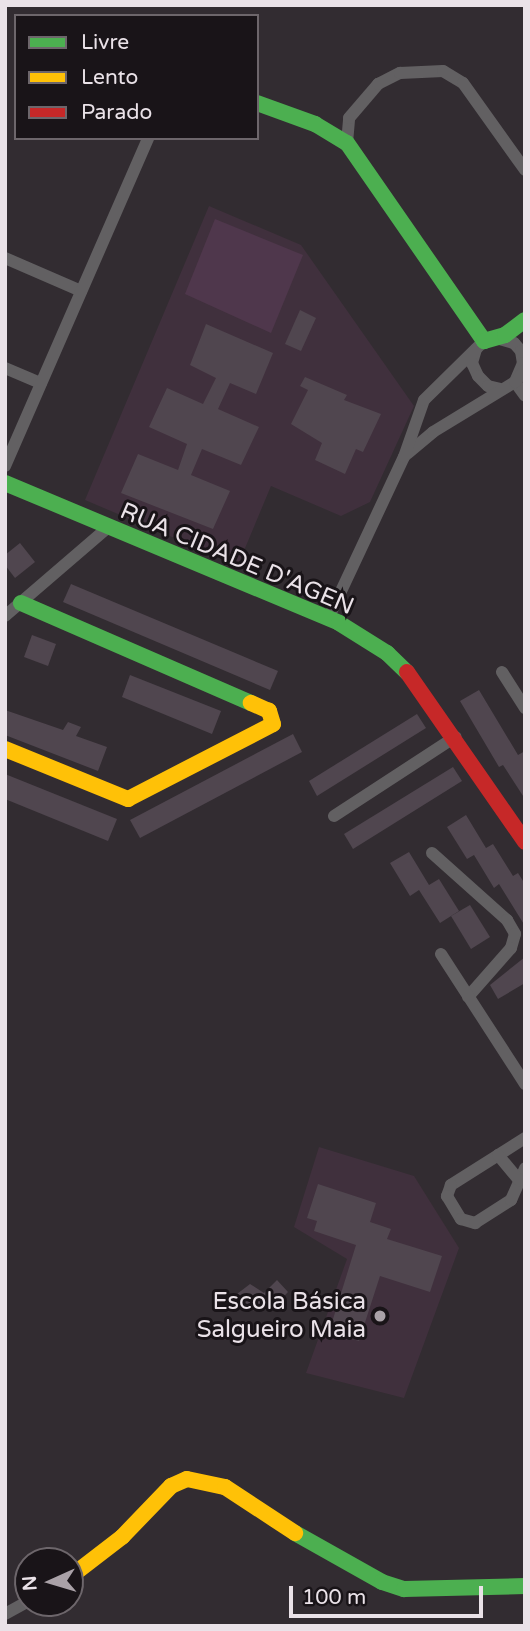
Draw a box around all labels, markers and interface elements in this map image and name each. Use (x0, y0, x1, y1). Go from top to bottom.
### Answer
legend (14, 14, 259, 140)
text: Livre (81, 30, 129, 55)
text: Lento (81, 65, 138, 90)
text: Parado (81, 100, 152, 125)
street label: RUA CIDADE D'AGEN (116, 497, 358, 621)
place label: Escola Básica Salgueiro Maia (197, 1288, 366, 1344)
marker: Escola Básica Salgueiro Maia (372, 1308, 388, 1324)
north arrow (14, 1547, 84, 1617)
scale bar (292, 1572, 486, 1616)
text: N (19, 1575, 42, 1592)
text: 100 m (302, 1585, 366, 1610)

